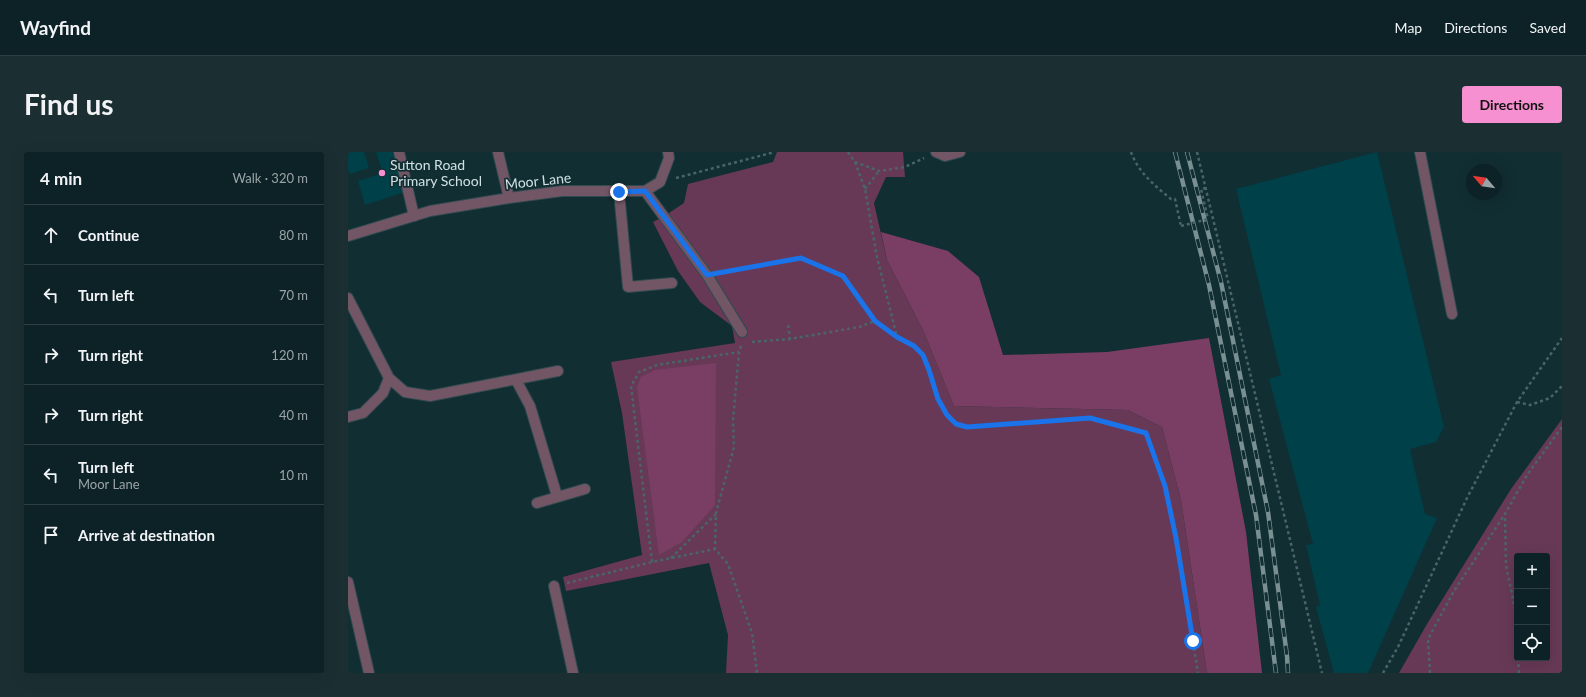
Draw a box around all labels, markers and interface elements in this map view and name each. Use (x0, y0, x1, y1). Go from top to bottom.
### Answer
text: Wayfind (20, 16, 91, 39)
text: Map (1395, 19, 1422, 36)
text: Directions (1444, 19, 1507, 36)
text: Saved (1529, 19, 1566, 36)
button: Directions (1462, 86, 1562, 123)
text: Find us (24, 87, 114, 121)
place label: Sutton Road Primary School (390, 156, 482, 189)
north arrow (1466, 164, 1502, 200)
text: 4 min (40, 168, 82, 189)
marker: Sutton Road Primary School (377, 168, 387, 178)
street label: Moor Lane (504, 169, 572, 192)
text: Walk · 320 m (232, 170, 308, 186)
route end (610, 183, 628, 201)
icon: ahead (40, 224, 62, 246)
text: Continue (78, 226, 139, 244)
text: 80 m (279, 227, 308, 243)
icon: left (40, 284, 62, 306)
text: Turn left (78, 286, 134, 304)
text: 70 m (279, 287, 308, 303)
icon: right (40, 344, 62, 366)
text: Turn right (78, 346, 143, 364)
text: 120 m (271, 347, 308, 363)
icon: right (40, 404, 62, 426)
text: Turn right (78, 406, 143, 424)
text: 40 m (279, 407, 308, 423)
text: Turn left (78, 458, 134, 476)
icon: left (40, 464, 62, 486)
text: 10 m (279, 467, 308, 483)
text: Moor Lane (78, 476, 140, 492)
icon: arrive (40, 524, 62, 546)
text: Arrive at destination (78, 526, 215, 544)
map controls (1514, 553, 1550, 661)
button: + (1514, 553, 1550, 589)
button: − (1514, 589, 1550, 625)
button: locate (1514, 625, 1550, 661)
route start (1184, 632, 1202, 650)

